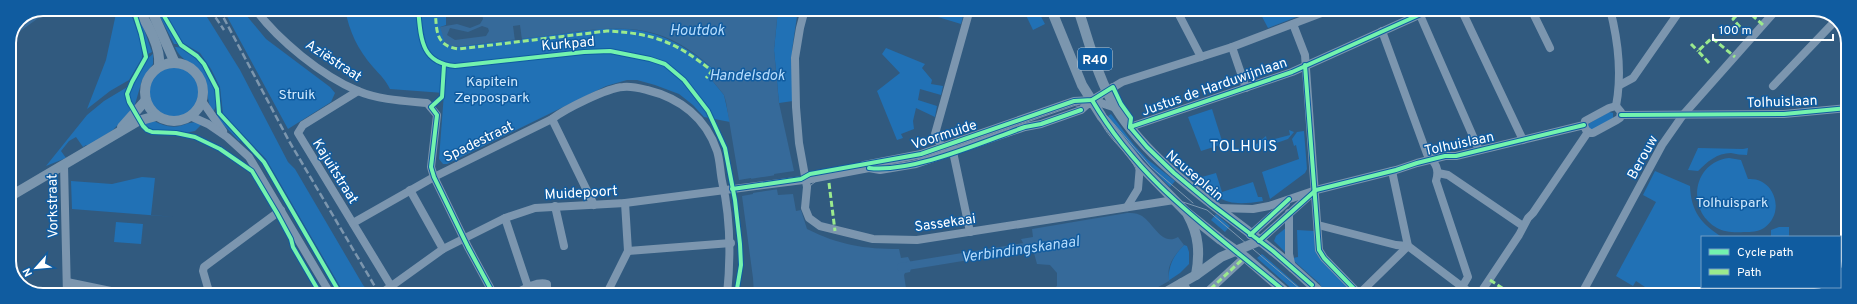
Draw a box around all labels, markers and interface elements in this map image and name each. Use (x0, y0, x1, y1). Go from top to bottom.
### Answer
scale bar (1713, 16, 1833, 42)
water label: Houtdok (670, 22, 725, 41)
text: 100 m (1719, 23, 1752, 39)
street label: Kurkpad (541, 34, 596, 55)
street label: Aziëstraat (302, 37, 365, 86)
road number: R40 (1078, 48, 1112, 70)
street label: Justus de Harduwijnlaan (1139, 54, 1290, 120)
water label: Handelsdok (709, 67, 785, 86)
park label: Kapitein Zeppospark (454, 74, 530, 107)
park label: Struik (278, 87, 316, 104)
street label: Tolhuislaan (1746, 93, 1818, 112)
street label: Voormuide (910, 117, 979, 154)
street label: Spadestraat (441, 118, 516, 167)
street label: Tolhuislaan (1423, 129, 1496, 160)
street label: Berouw (1624, 133, 1662, 183)
street label: Kajuitstraat (308, 136, 361, 207)
district label: TOLHUIS (1210, 138, 1278, 157)
street label: Neuseplein (1162, 147, 1226, 205)
street label: Vorkstraat (44, 174, 63, 238)
street label: Muidepoort (544, 183, 618, 204)
park label: Tolhuispark (1696, 195, 1768, 212)
street label: Sassekaai (913, 211, 977, 236)
water label: Verbindingskanaal (960, 233, 1082, 268)
legend (1701, 236, 1841, 288)
text: Cycle path (1737, 245, 1794, 261)
north arrow (16, 248, 56, 288)
text: N (20, 265, 36, 279)
text: Path (1737, 265, 1762, 281)

